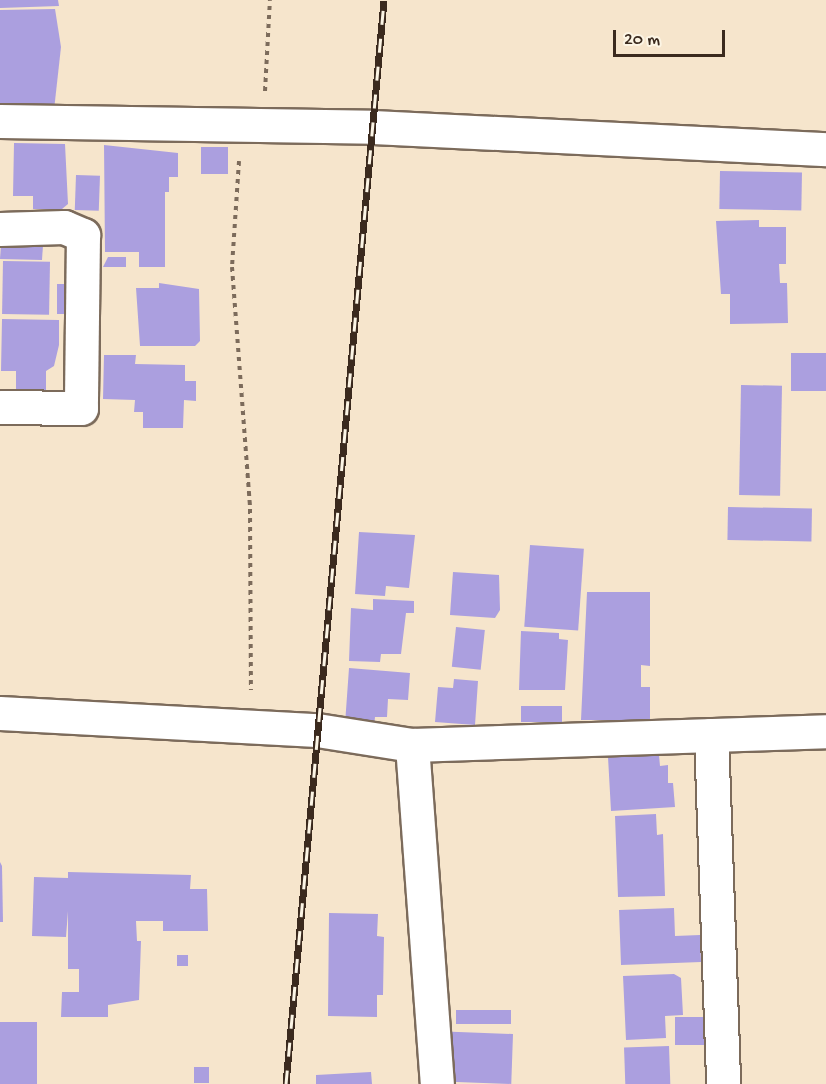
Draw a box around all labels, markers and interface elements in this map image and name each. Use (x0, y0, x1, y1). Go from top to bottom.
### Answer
scale bar (616, 18, 728, 56)
text: 20 m (624, 30, 660, 51)

